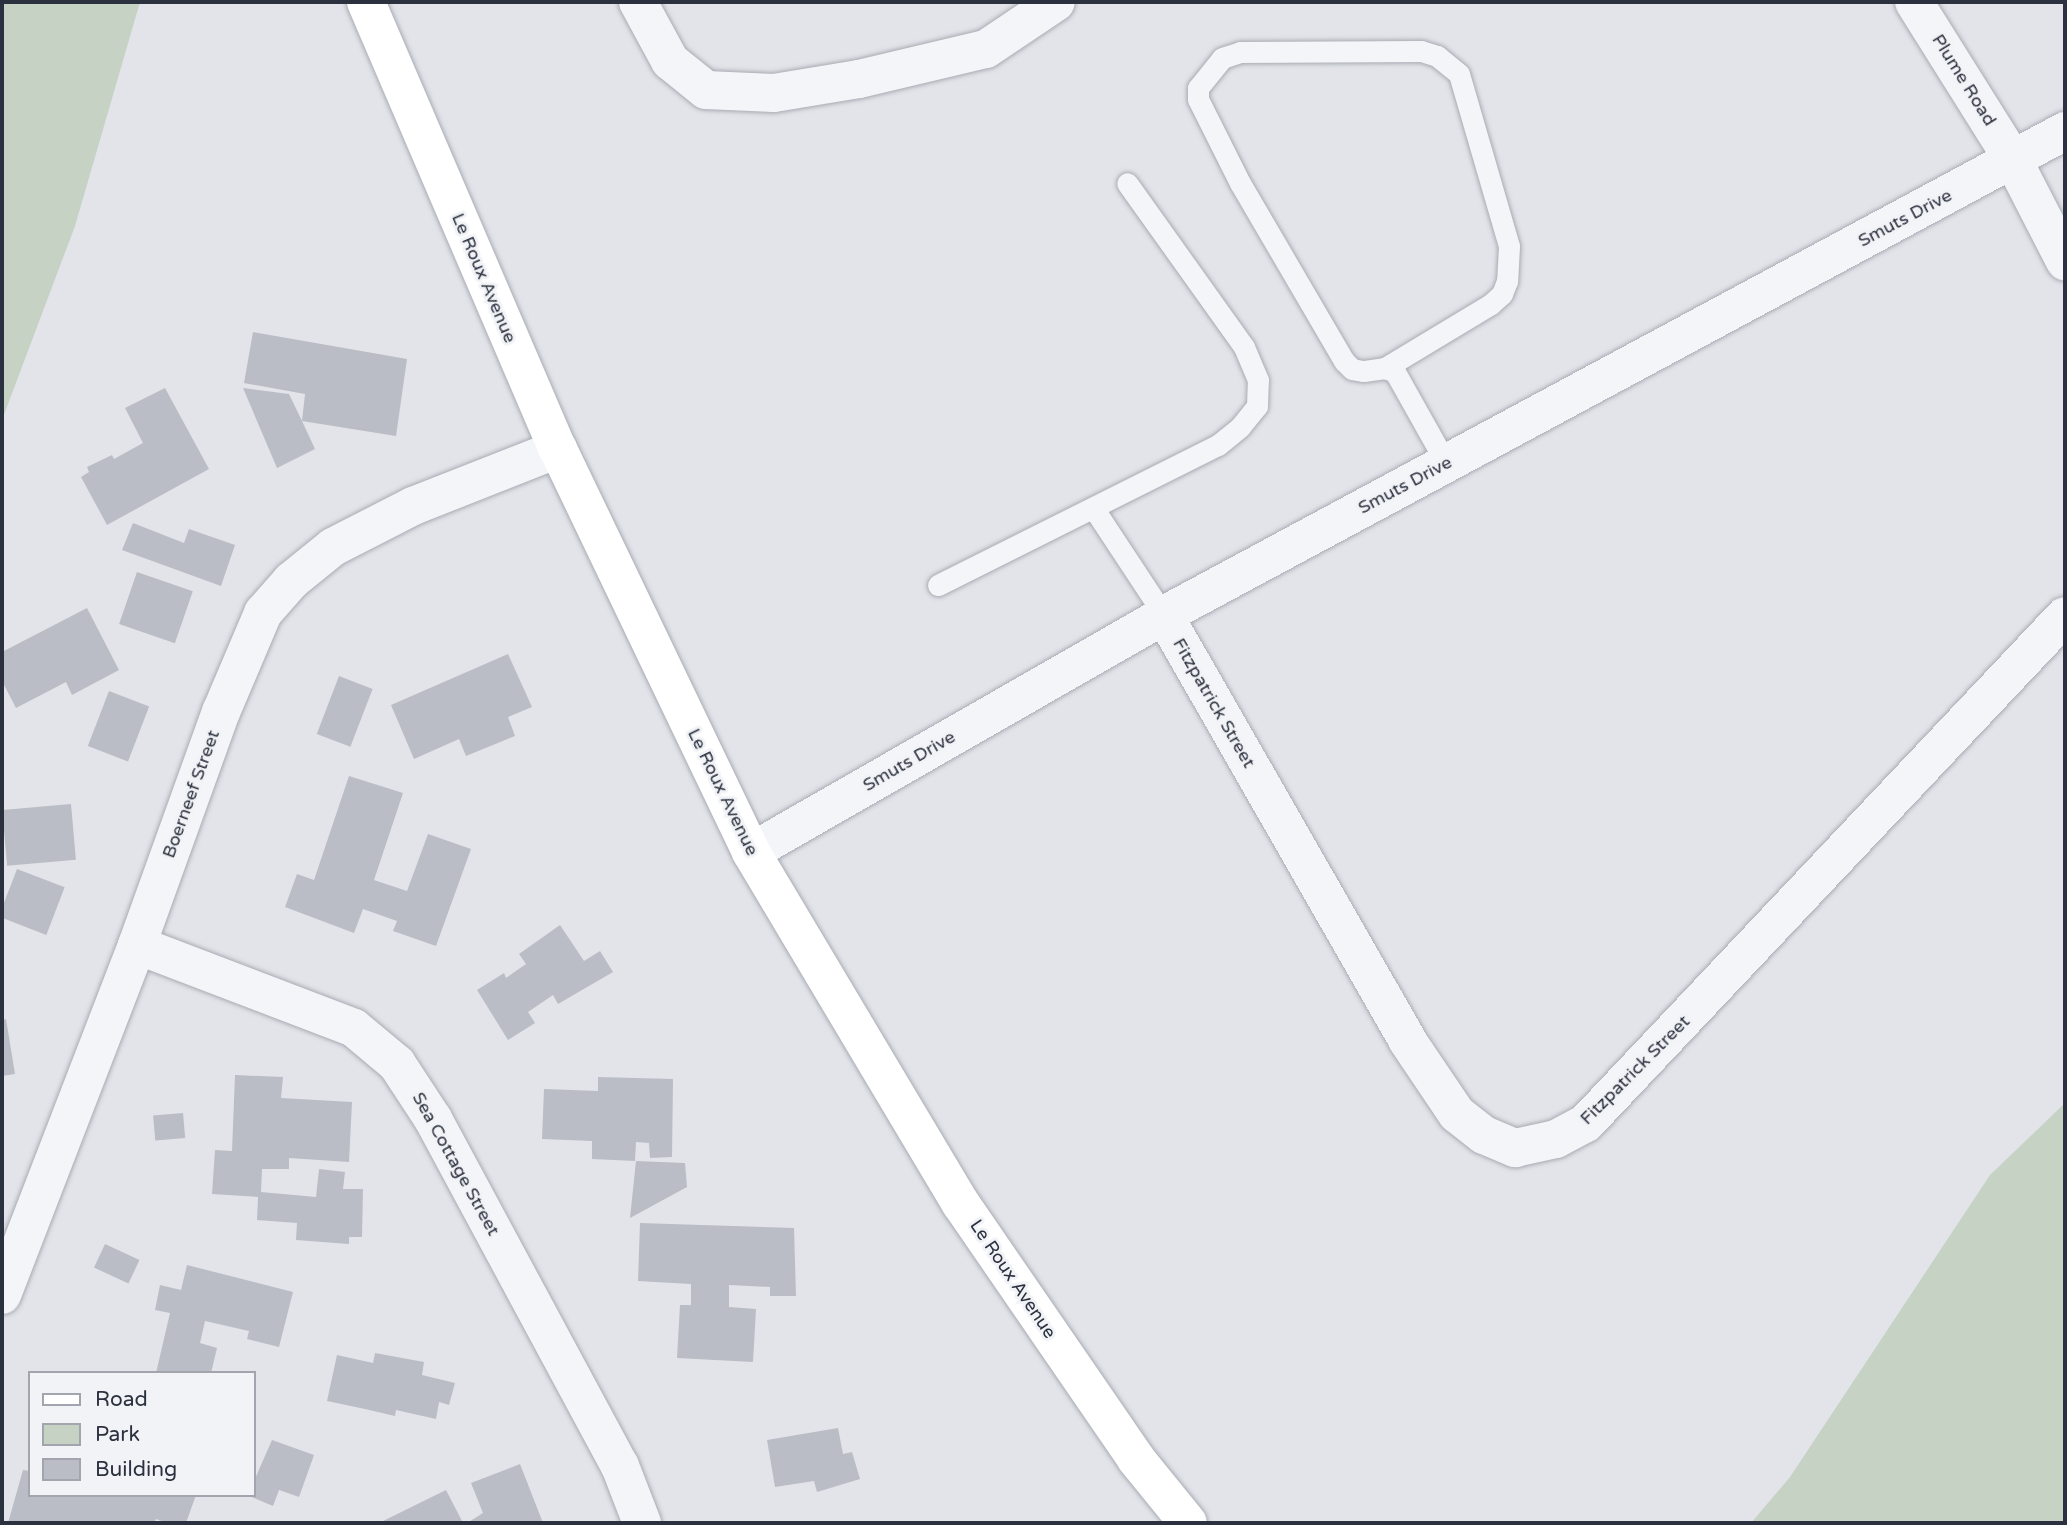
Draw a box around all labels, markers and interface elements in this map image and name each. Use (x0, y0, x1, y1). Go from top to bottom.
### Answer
street label: Plume Road (1927, 30, 2001, 130)
street label: Smuts Drive (1855, 184, 1955, 252)
street label: Le Roux Avenue (447, 210, 521, 346)
street label: Smuts Drive (1355, 451, 1455, 519)
street label: Fitzpatrick Street (1168, 634, 1260, 772)
street label: Le Roux Avenue (683, 725, 763, 859)
street label: Smuts Drive (859, 726, 959, 796)
street label: Boerneef Street (158, 727, 224, 861)
street label: Fitzpatrick Street (1576, 1011, 1694, 1129)
street label: Sea Cottage Street (408, 1088, 504, 1240)
street label: Le Roux Avenue (965, 1216, 1061, 1342)
legend (28, 1371, 256, 1497)
text: Road (95, 1387, 148, 1412)
text: Park (95, 1422, 140, 1447)
text: Building (95, 1457, 177, 1482)

